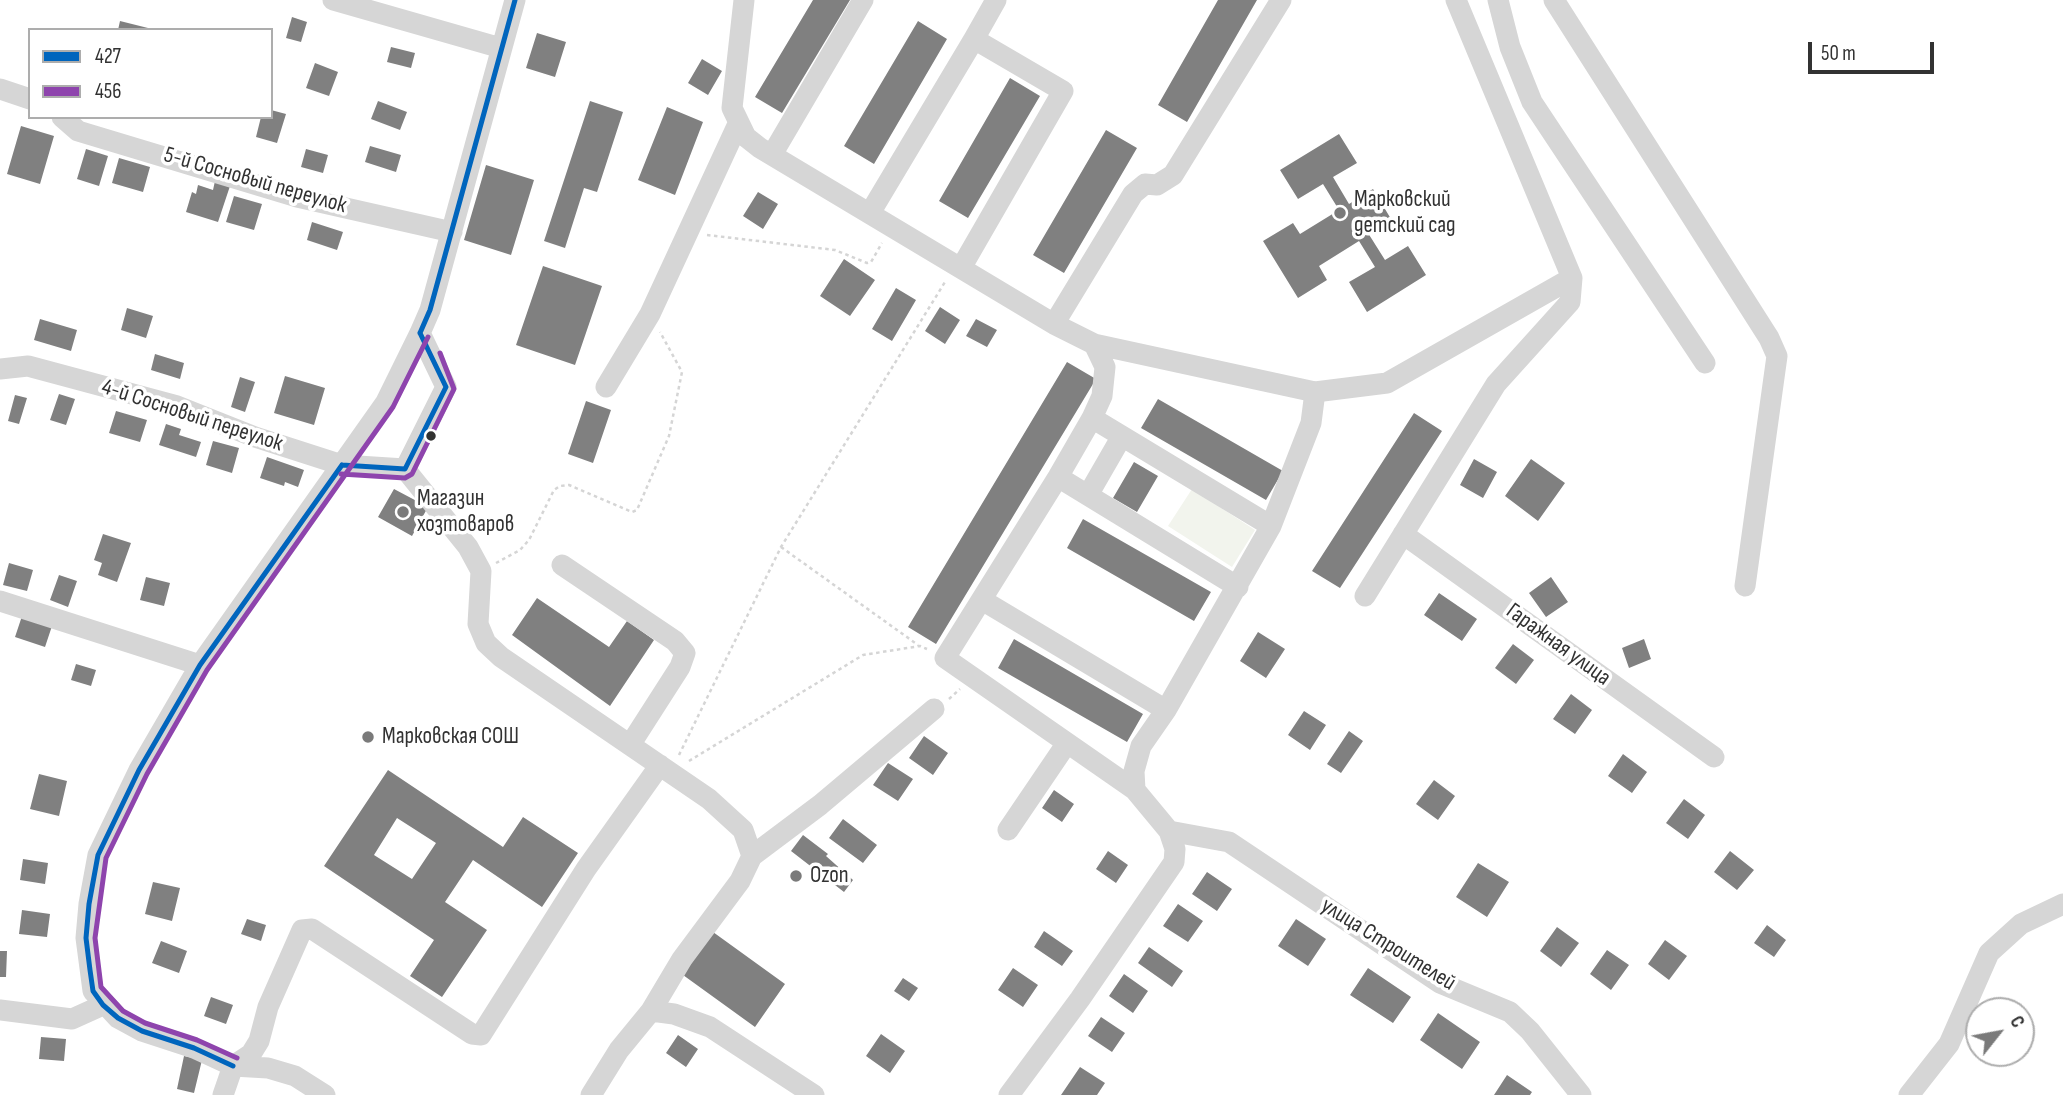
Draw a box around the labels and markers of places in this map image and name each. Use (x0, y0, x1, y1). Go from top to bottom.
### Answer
place label: Марковский детский сад (1354, 186, 1456, 240)
marker: Марковский детский сад (1332, 205, 1348, 221)
unlabelled marker (424, 429, 438, 443)
place label: Магазин хозтоваров (417, 485, 514, 539)
marker: Магазин хозтоваров (395, 504, 411, 520)
place label: Марковская СОШ (382, 723, 519, 751)
marker: Марковская СОШ (360, 729, 376, 745)
place label: Ozon (810, 862, 849, 890)
marker: Ozon (788, 868, 804, 884)

